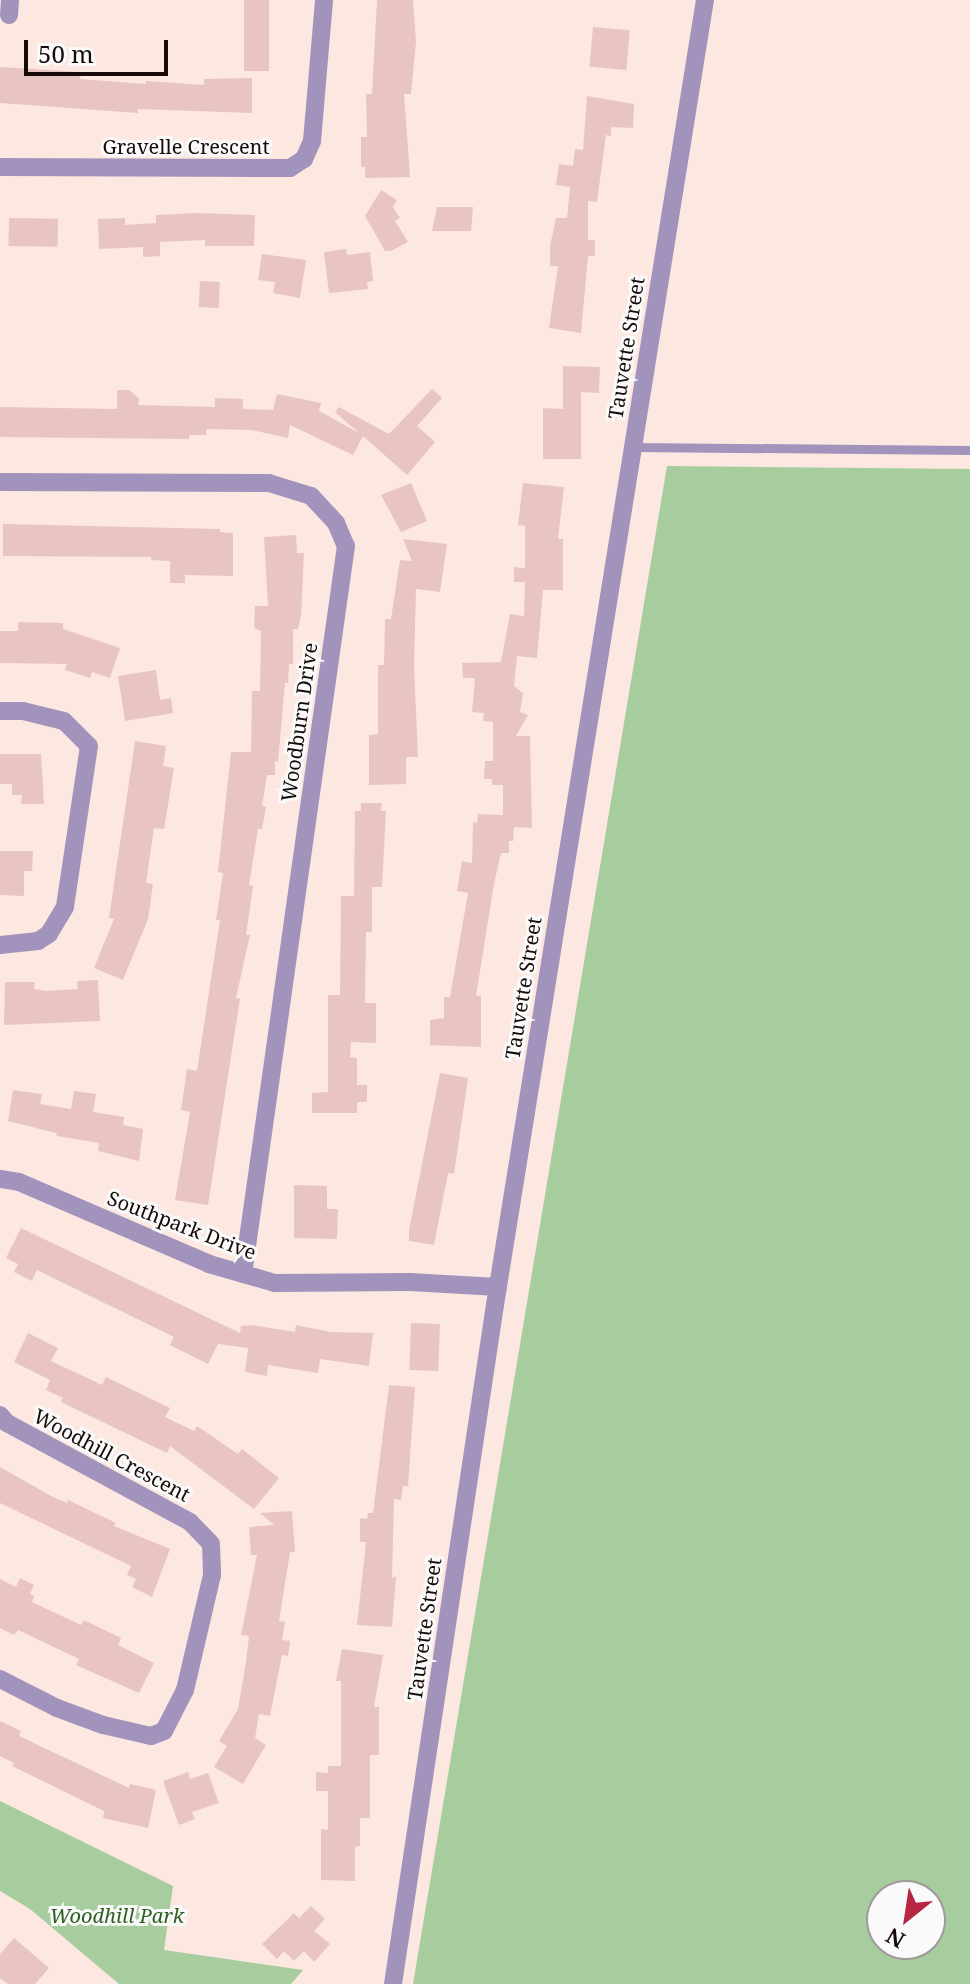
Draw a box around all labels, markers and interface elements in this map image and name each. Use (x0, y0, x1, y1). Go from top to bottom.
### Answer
scale bar (28, 24, 172, 74)
text: 50 m (38, 37, 94, 70)
street label: Gravelle Crescent (102, 134, 270, 158)
street label: Tauvette Street (603, 275, 649, 421)
street label: Woodburn Drive (276, 641, 322, 803)
street label: Tauvette Street (500, 915, 546, 1061)
street label: Southpark Drive (104, 1186, 260, 1264)
street label: Woodhill Crescent (30, 1404, 194, 1506)
street label: Tauvette Street (402, 1556, 446, 1702)
north arrow (866, 1880, 946, 1960)
park label: Woodhill Park (50, 1903, 184, 1927)
text: N (880, 1922, 910, 1956)

